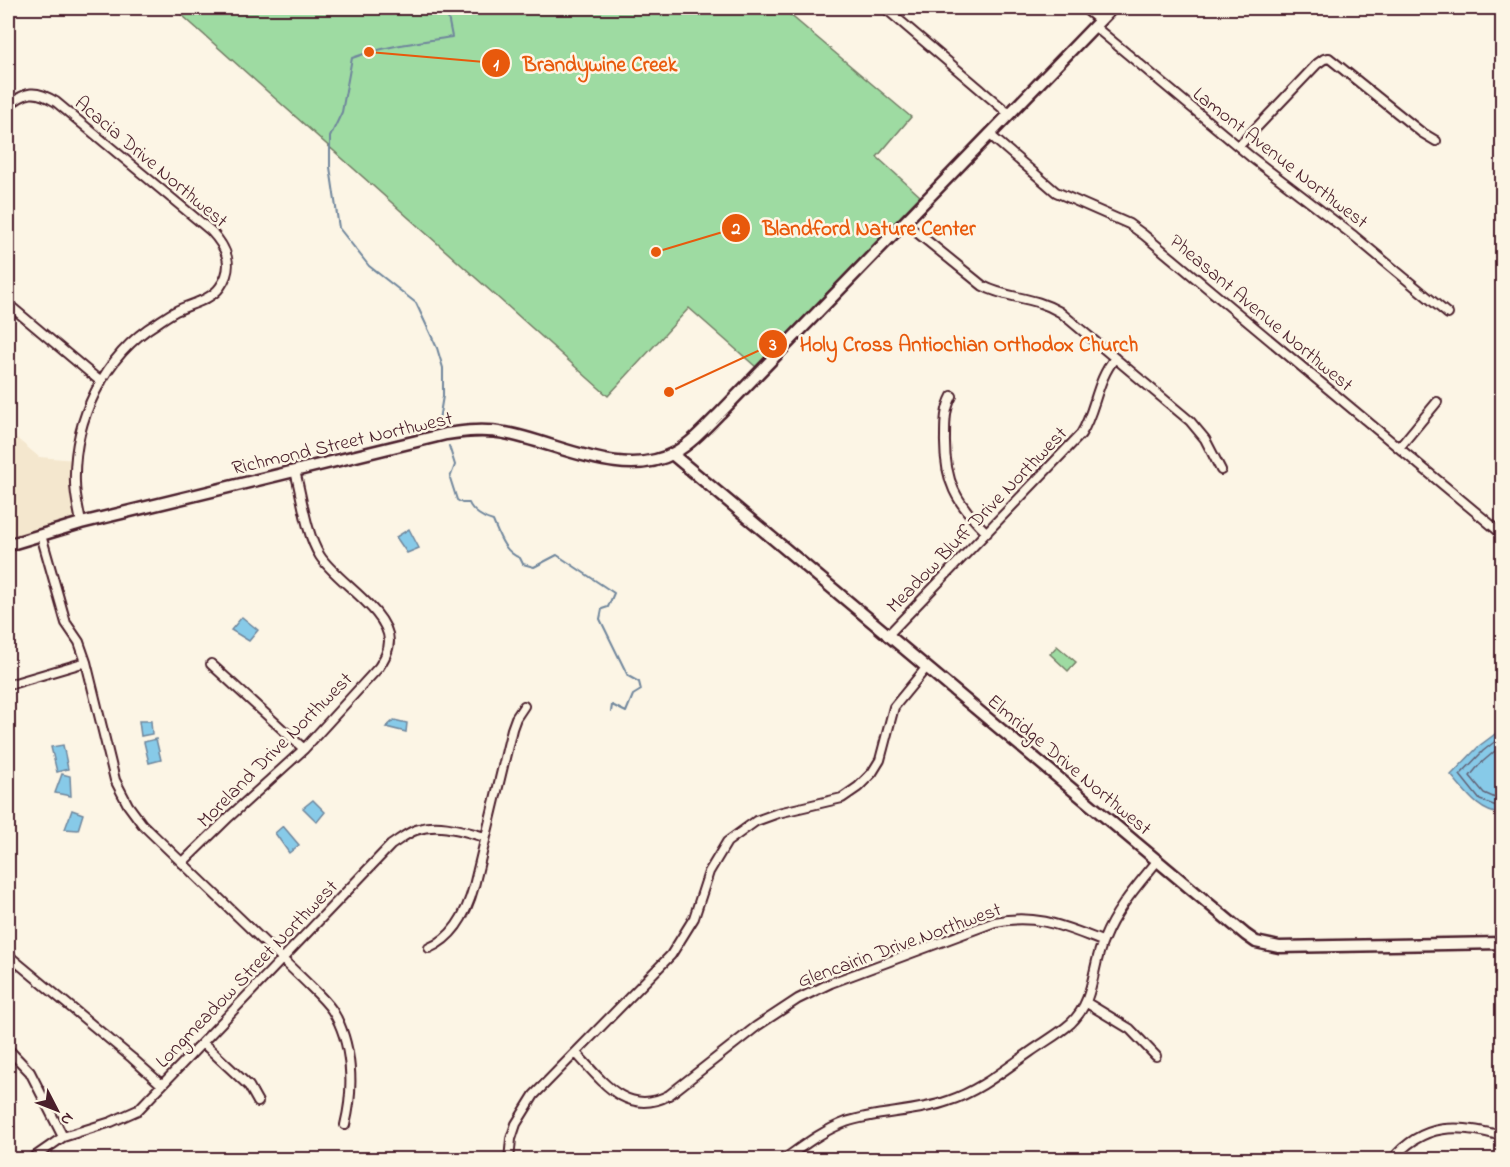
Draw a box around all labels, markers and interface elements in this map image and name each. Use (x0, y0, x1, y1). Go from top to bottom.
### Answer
callout: Brandywine Creek (481, 44, 689, 83)
text: Brandywine Creek (522, 51, 678, 83)
text: 1 (493, 53, 499, 79)
street label: Lamont Avenue Northwest (1186, 81, 1374, 237)
street label: Acacia Drive Northwest (67, 90, 234, 236)
callout: Blandford Nature Center (721, 208, 987, 247)
text: Blandford Nature Center (762, 215, 976, 245)
text: 2 (731, 217, 741, 243)
street label: Pheasant Avenue Northwest (1162, 228, 1359, 400)
callout: Holy Cross Antiochian Orthodox Church (758, 325, 1151, 364)
text: Holy Cross Antiochian Orthodox Church (800, 331, 1138, 363)
text: 3 (768, 333, 777, 359)
street label: Richmond Street Northwest (229, 405, 456, 484)
street label: Meadow Bluff Drive Northwest (881, 421, 1075, 621)
street label: Moreland Drive Northwest (191, 666, 360, 835)
street label: Elmridge Drive Northwest (979, 688, 1157, 845)
street label: Longmeadow Street Northwest (150, 874, 347, 1076)
street label: Glencairin Drive Northwest (794, 896, 1006, 997)
north arrow (27, 1080, 87, 1140)
text: N (54, 1107, 79, 1131)

